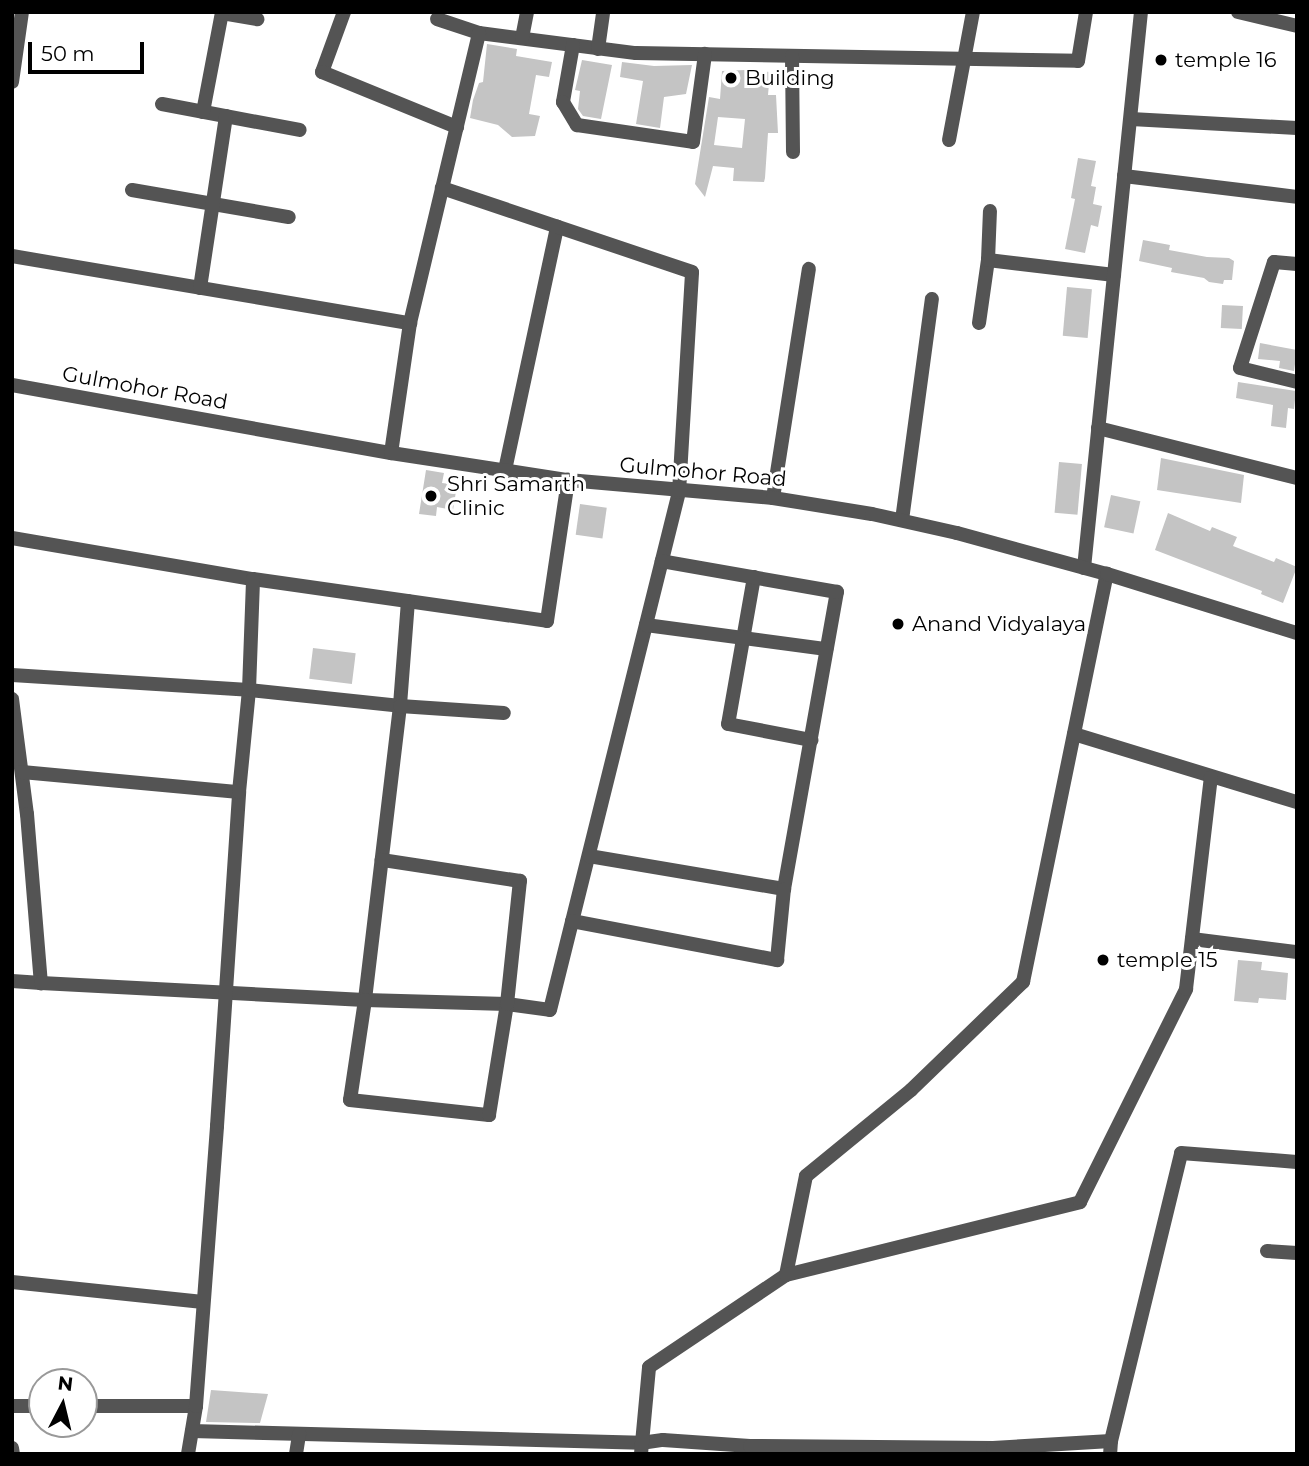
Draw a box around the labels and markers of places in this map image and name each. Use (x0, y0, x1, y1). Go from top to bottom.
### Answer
place label: temple 16 (1175, 47, 1277, 73)
marker: temple 16 (1153, 52, 1169, 68)
place label: Building (745, 65, 835, 91)
marker: Building (723, 70, 739, 86)
place label: Shri Samarth Clinic (447, 471, 585, 521)
marker: Shri Samarth Clinic (421, 486, 441, 506)
place label: Anand Vidyalaya (912, 611, 1086, 637)
marker: Anand Vidyalaya (890, 616, 906, 632)
place label: temple 15 (1117, 947, 1218, 973)
marker: temple 15 (1095, 952, 1111, 968)

